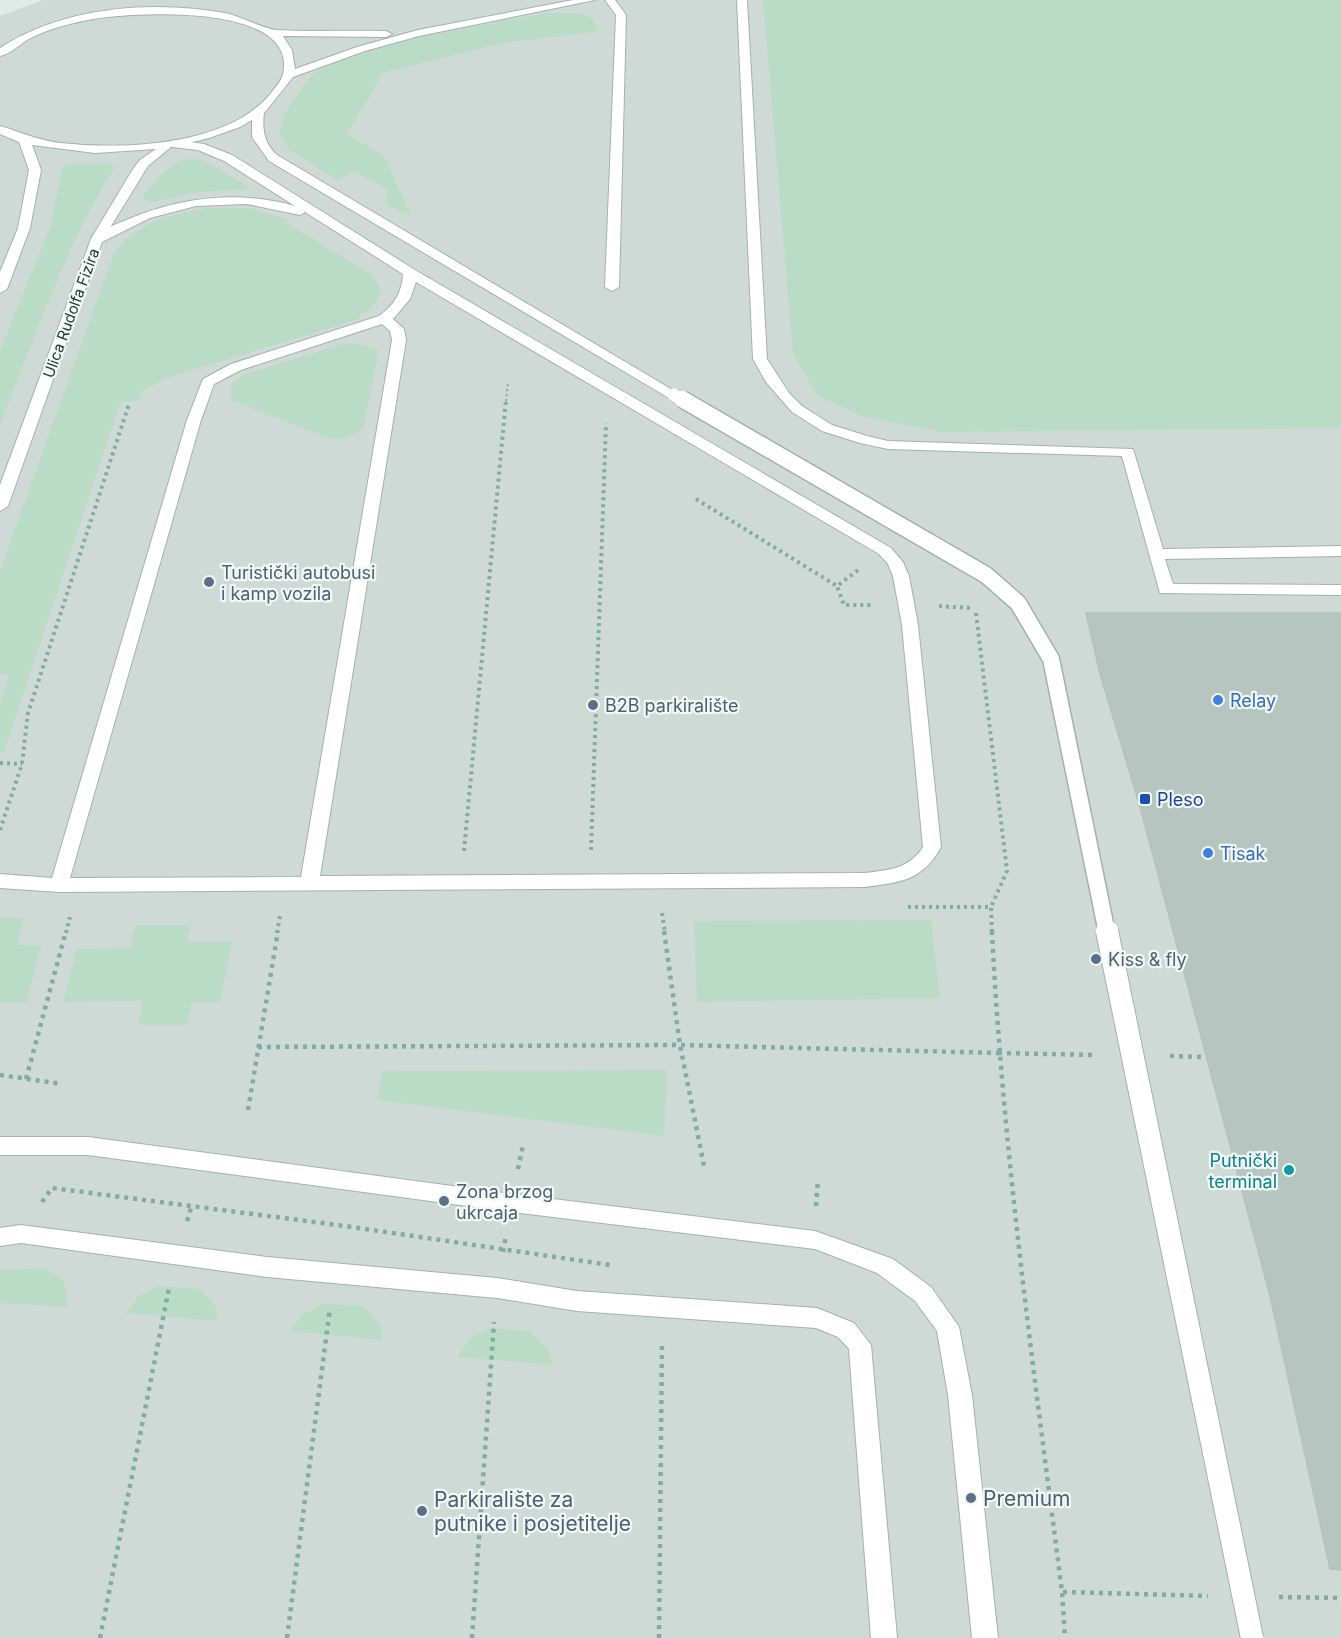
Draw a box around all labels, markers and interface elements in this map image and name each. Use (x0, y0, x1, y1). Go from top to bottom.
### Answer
street label: Ulica Rudolfa Fizira (39, 246, 103, 380)
place label: Turistički autobusi i kamp vozila (221, 562, 375, 604)
marker: Turistički autobusi i kamp vozila (202, 575, 216, 589)
place label: Relay (1230, 690, 1276, 711)
marker: Relay (1211, 693, 1225, 707)
place label: B2B parkiralište (605, 695, 739, 716)
marker: B2B parkiralište (586, 698, 600, 712)
place label: Pleso (1157, 789, 1204, 810)
marker: Pleso (1138, 792, 1152, 806)
place label: Tisak (1220, 843, 1266, 864)
marker: Tisak (1201, 846, 1215, 860)
place label: Kiss & fly (1108, 949, 1187, 970)
marker: Kiss & fly (1089, 952, 1103, 966)
place label: Putnički terminal (1209, 1150, 1277, 1192)
marker: Putnički terminal (1282, 1163, 1296, 1177)
place label: Zona brzog ukrcaja (456, 1181, 553, 1223)
marker: Zona brzog ukrcaja (437, 1194, 451, 1208)
place label: Premium (983, 1486, 1071, 1511)
place label: Parkiralište za putnike i posjetitelje (434, 1487, 631, 1536)
marker: Premium (964, 1491, 978, 1505)
marker: Parkiralište za putnike i posjetitelje (415, 1504, 429, 1518)

